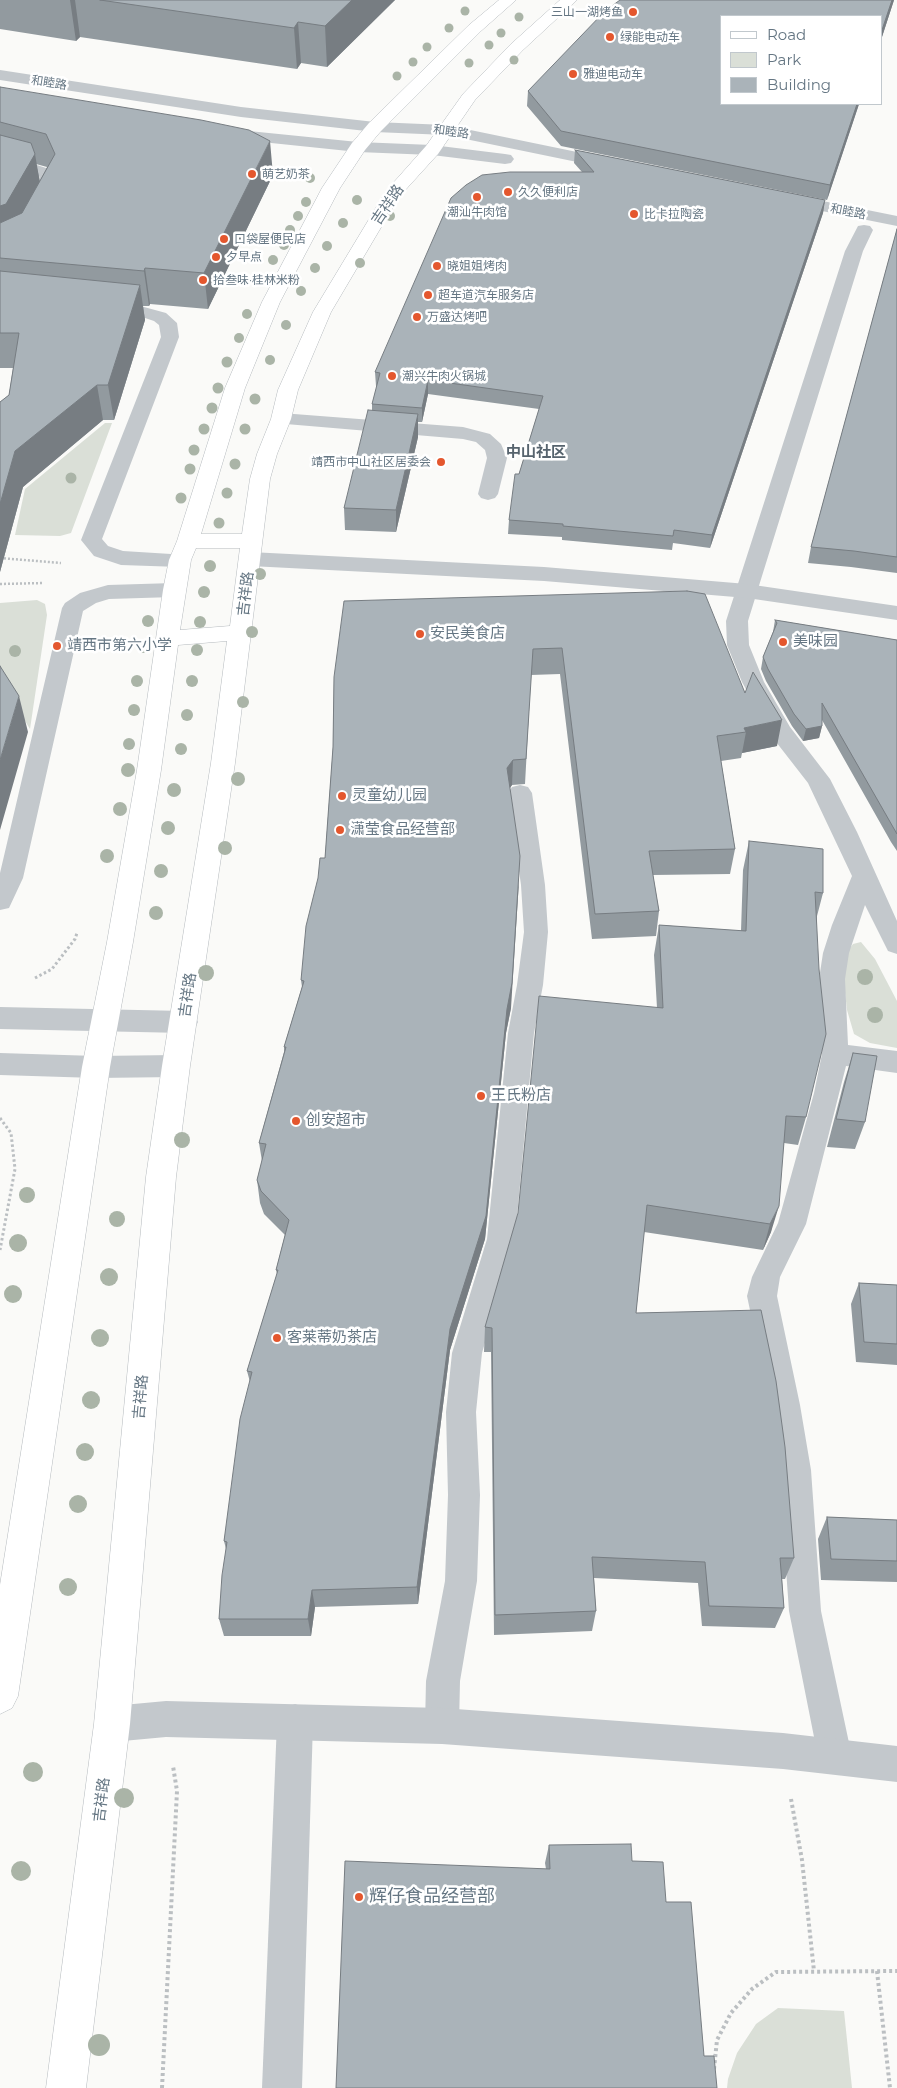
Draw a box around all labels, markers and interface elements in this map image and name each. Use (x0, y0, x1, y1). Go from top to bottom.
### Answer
place label: 三山一湖烤鱼 (551, 5, 623, 19)
marker: 三山一湖烤鱼 (627, 6, 639, 18)
legend (720, 15, 882, 105)
text: Road (767, 25, 806, 44)
place label: 绿能电动车 (620, 30, 680, 44)
marker: 绿能电动车 (604, 31, 616, 43)
text: Park (767, 50, 801, 69)
place label: 雅迪电动车 (583, 67, 643, 81)
marker: 雅迪电动车 (567, 68, 579, 80)
street label: 和睦路 (30, 73, 68, 93)
text: Building (767, 75, 831, 94)
street label: 和睦路 (432, 122, 470, 142)
place label: 萌艺奶茶 (262, 167, 310, 181)
marker: 萌艺奶茶 (246, 168, 258, 180)
street label: 吉祥路 (368, 181, 408, 229)
place label: 久久便利店 (518, 185, 578, 199)
marker: 久久便利店 (502, 186, 514, 198)
marker: 潮汕牛肉馆 (471, 191, 483, 203)
street label: 和睦路 (829, 201, 867, 223)
place label: 潮汕牛肉馆 (447, 205, 507, 219)
place label: 比卡拉陶瓷 (644, 207, 704, 221)
marker: 比卡拉陶瓷 (628, 208, 640, 220)
place label: 口袋屋便民店 (234, 232, 306, 246)
marker: 口袋屋便民店 (218, 233, 230, 245)
place label: 夕早点 (226, 250, 262, 264)
marker: 夕早点 (210, 251, 222, 263)
place label: 晓姐姐烤肉 (447, 259, 507, 273)
marker: 晓姐姐烤肉 (431, 260, 443, 272)
place label: 拾叁味·桂林米粉 (213, 273, 300, 287)
marker: 拾叁味·桂林米粉 (197, 274, 209, 286)
place label: 超车道汽车服务店 (438, 288, 534, 302)
marker: 超车道汽车服务店 (422, 289, 434, 301)
place label: 万盛达烤吧 (427, 310, 487, 324)
marker: 万盛达烤吧 (411, 311, 423, 323)
place label: 潮兴牛肉火锅城 (402, 369, 486, 383)
marker: 潮兴牛肉火锅城 (386, 370, 398, 382)
district label: 中山社区 (506, 444, 566, 462)
place label: 靖西市中山社区居委会 (311, 455, 431, 469)
marker: 靖西市中山社区居委会 (435, 456, 447, 468)
street label: 吉祥路 (234, 571, 258, 617)
place label: 安民美食店 (430, 625, 505, 643)
marker: 安民美食店 (414, 628, 426, 640)
place label: 美味园 (793, 633, 838, 651)
marker: 美味园 (777, 636, 789, 648)
place label: 靖西市第六小学 (67, 637, 172, 655)
marker: 靖西市第六小学 (51, 640, 63, 652)
place label: 灵童幼儿园 (352, 787, 427, 805)
marker: 灵童幼儿园 (336, 790, 348, 802)
place label: 潇莹食品经营部 (350, 821, 455, 839)
marker: 潇莹食品经营部 (334, 824, 346, 836)
street label: 吉祥路 (176, 971, 200, 1019)
place label: 王氏粉店 (491, 1087, 551, 1105)
marker: 王氏粉店 (475, 1090, 487, 1102)
place label: 创安超市 (306, 1112, 366, 1130)
marker: 创安超市 (290, 1115, 302, 1127)
place label: 客莱蒂奶茶店 (287, 1329, 377, 1347)
marker: 客莱蒂奶茶店 (271, 1332, 283, 1344)
street label: 吉祥路 (130, 1374, 152, 1420)
street label: 吉祥路 (90, 1777, 114, 1823)
place label: 辉仔食品经营部 (369, 1886, 495, 1908)
marker: 辉仔食品经营部 (353, 1891, 365, 1903)

